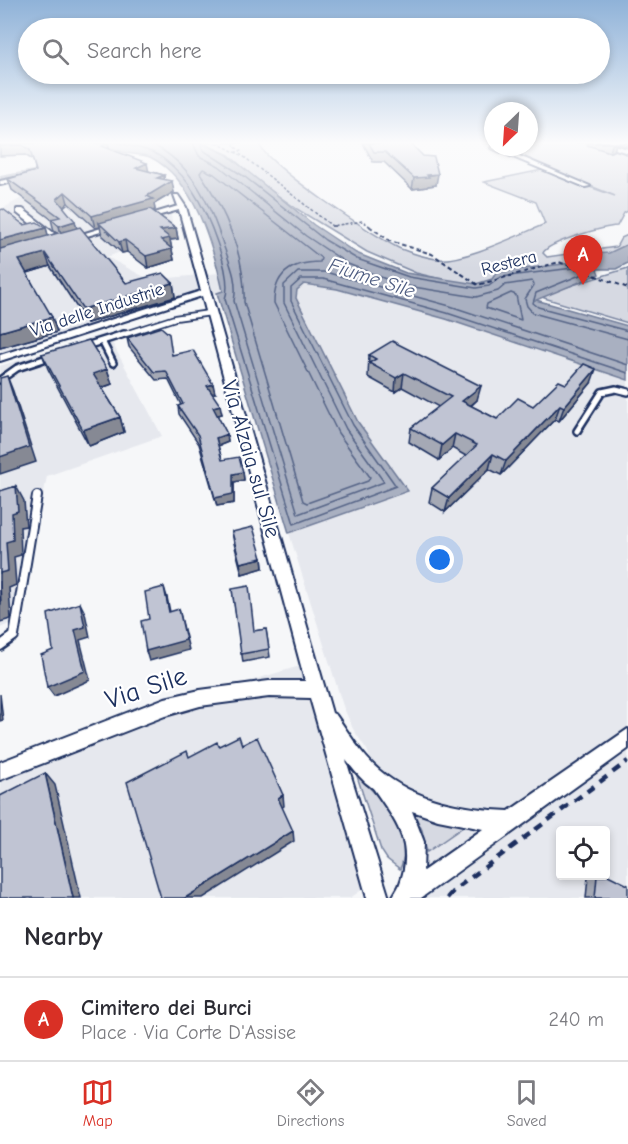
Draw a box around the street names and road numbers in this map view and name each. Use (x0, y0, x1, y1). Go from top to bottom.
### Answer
street label: Restera (479, 246, 539, 280)
street label: Via delle Industrie (28, 279, 166, 341)
street label: Via Alzaia sul Sile (216, 377, 286, 541)
street label: Via Sile (101, 660, 191, 716)

